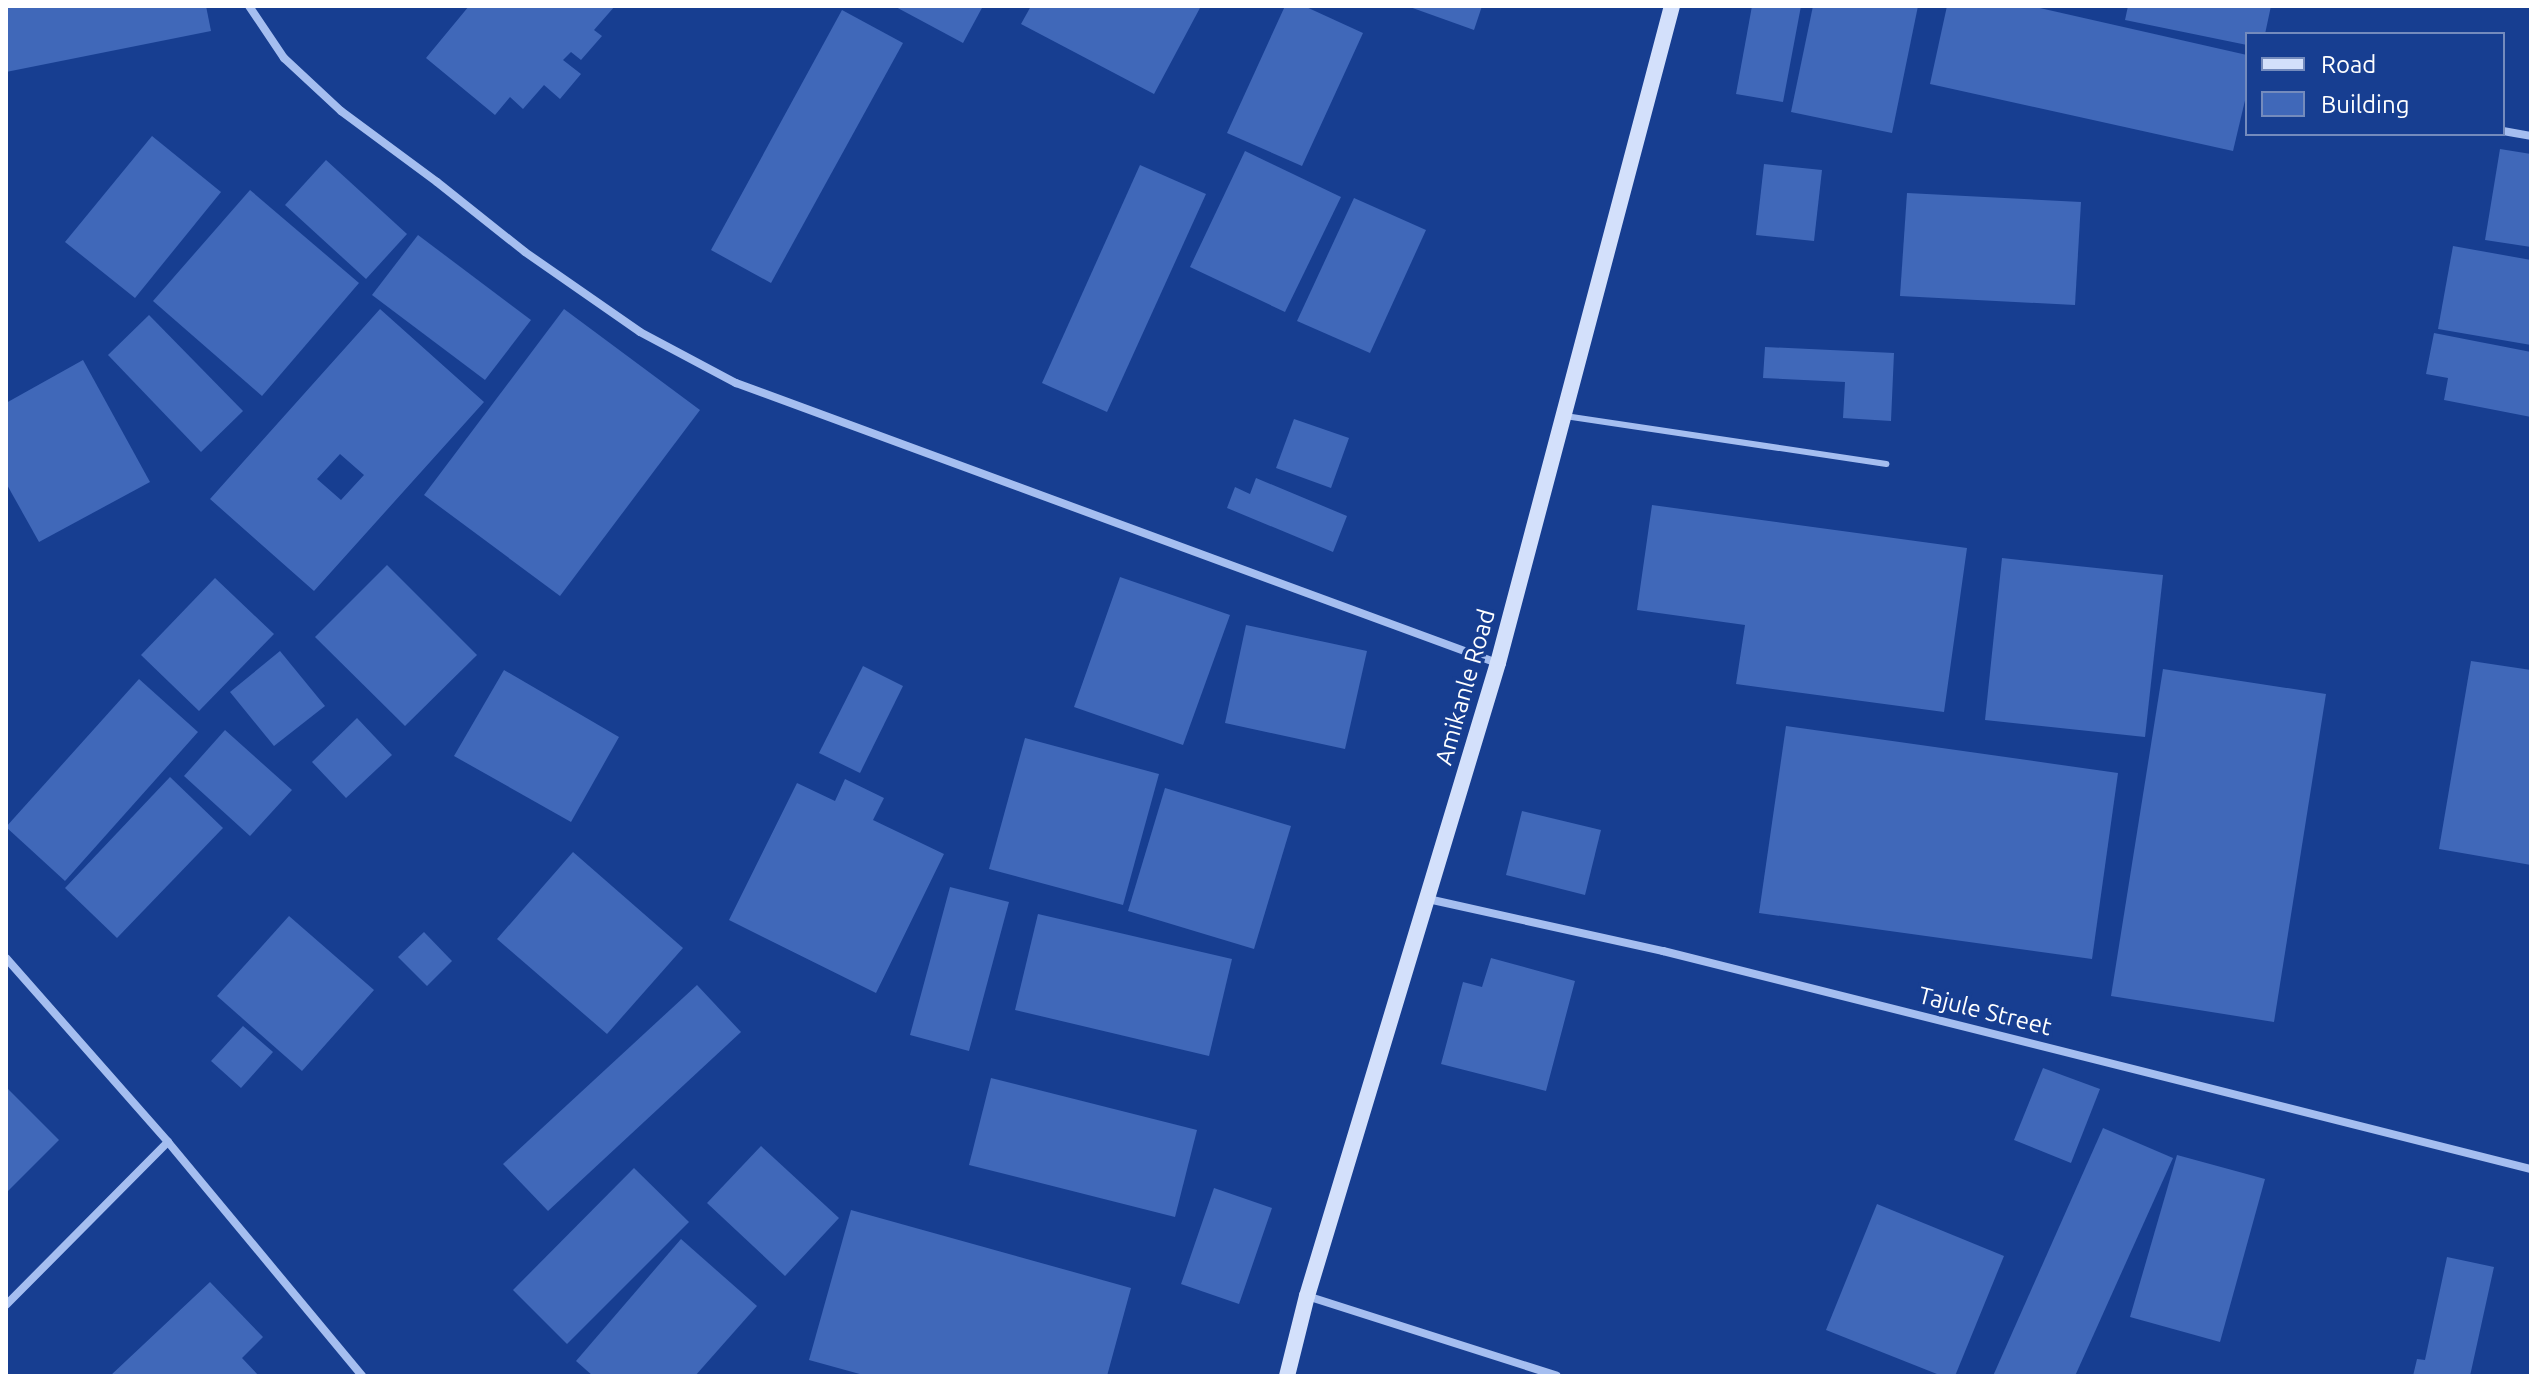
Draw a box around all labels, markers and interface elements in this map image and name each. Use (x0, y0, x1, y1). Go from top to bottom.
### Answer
legend (2245, 32, 2505, 136)
text: Road (2321, 51, 2376, 78)
text: Building (2321, 91, 2409, 118)
street label: Amikanle Road (1429, 606, 1501, 768)
street label: Tajule Street (1915, 981, 2055, 1041)

